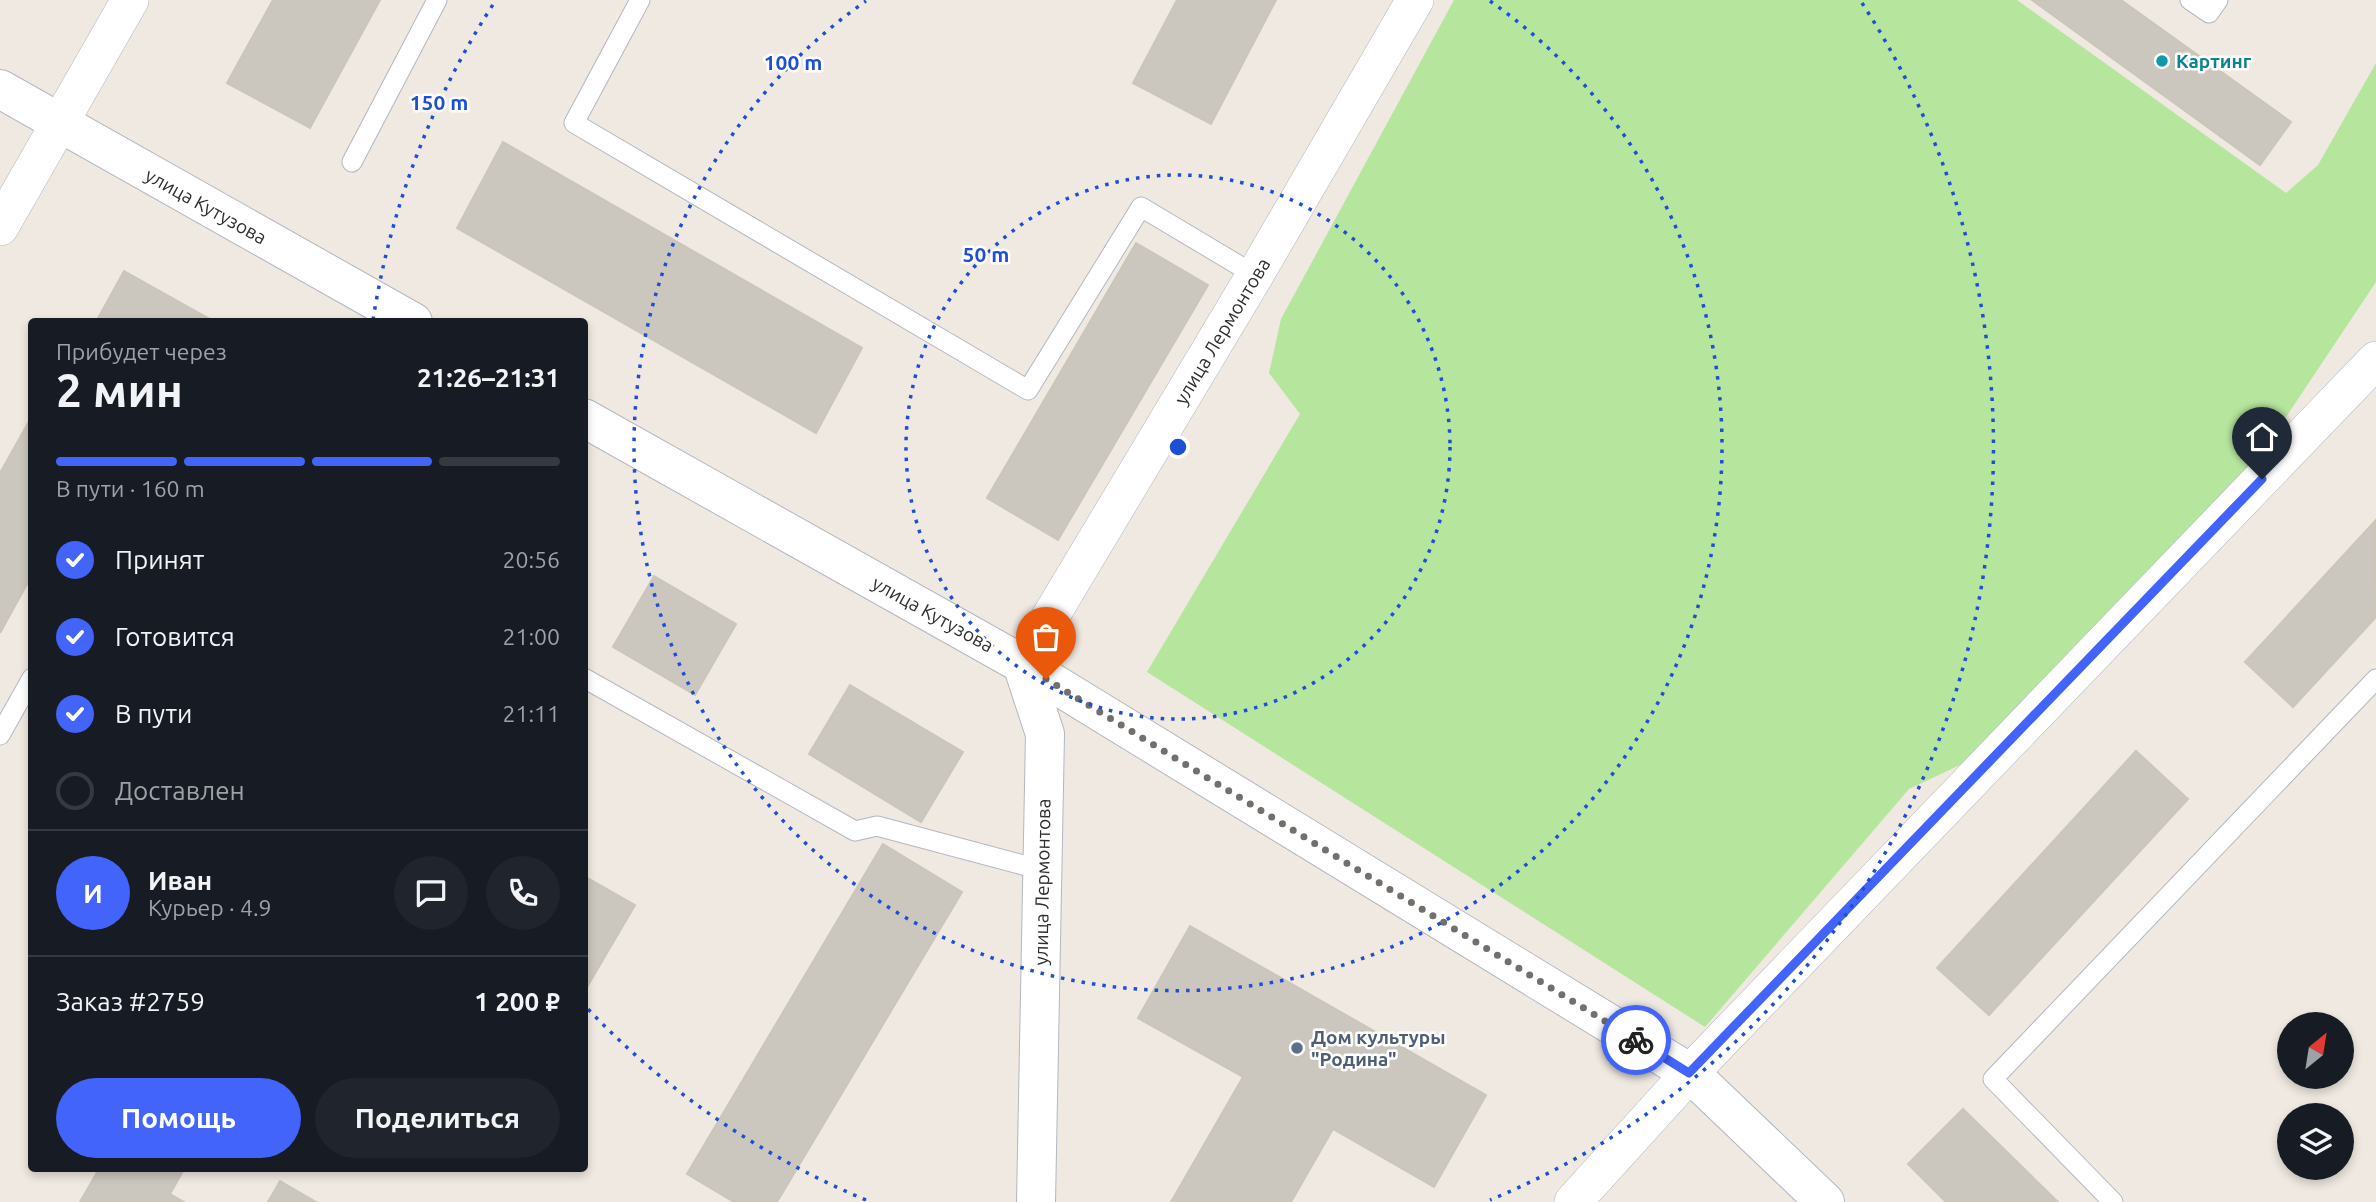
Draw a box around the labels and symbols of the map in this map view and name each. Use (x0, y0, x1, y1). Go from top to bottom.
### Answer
text: 100 m (764, 50, 822, 74)
place label: Картинг (2176, 50, 2252, 72)
marker: Картинг (2154, 53, 2170, 69)
text: 150 m (410, 90, 468, 114)
street label: улица Кутузова (142, 164, 270, 248)
text: 50 m (963, 242, 1009, 266)
street label: улица Лермонтова (1170, 254, 1274, 408)
pin (2232, 407, 2292, 479)
centre of rings (1166, 435, 1190, 459)
street label: улица Кутузова (869, 572, 997, 656)
pin (1016, 607, 1076, 679)
street label: улица Лермонтова (1030, 798, 1054, 966)
courier (1601, 1005, 1671, 1075)
north arrow (2277, 1012, 2354, 1088)
place label: Дом культуры "Родина" (1311, 1026, 1445, 1070)
marker: Дом культуры "Родина" (1289, 1040, 1305, 1056)

